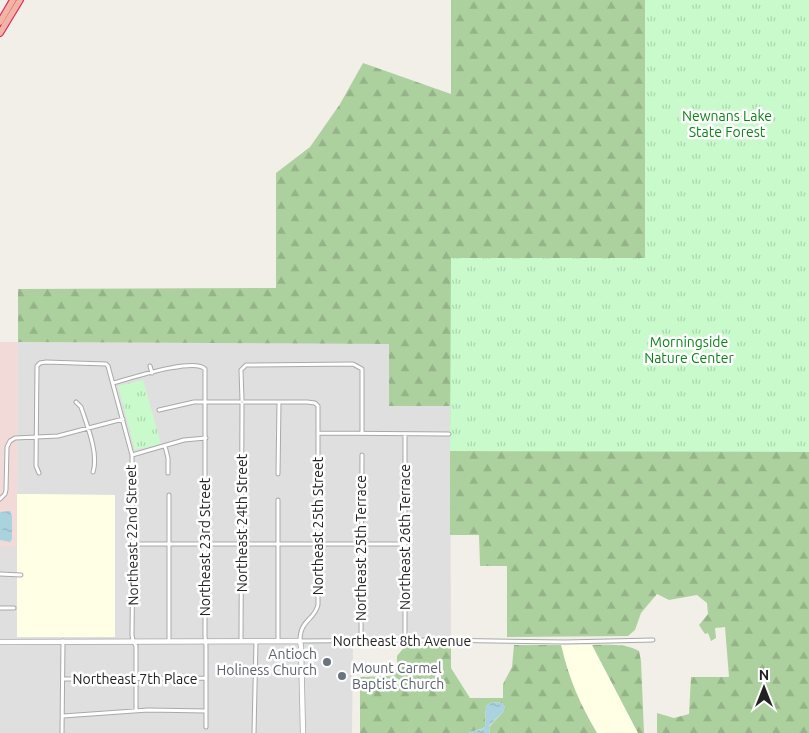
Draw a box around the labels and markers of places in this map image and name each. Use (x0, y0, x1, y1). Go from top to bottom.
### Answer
place label: Antioch Holiness Church (217, 646, 317, 678)
marker: Antioch Holiness Church (321, 656, 333, 668)
place label: Mount Carmel Baptist Church (352, 660, 444, 692)
marker: Mount Carmel Baptist Church (336, 670, 348, 682)

